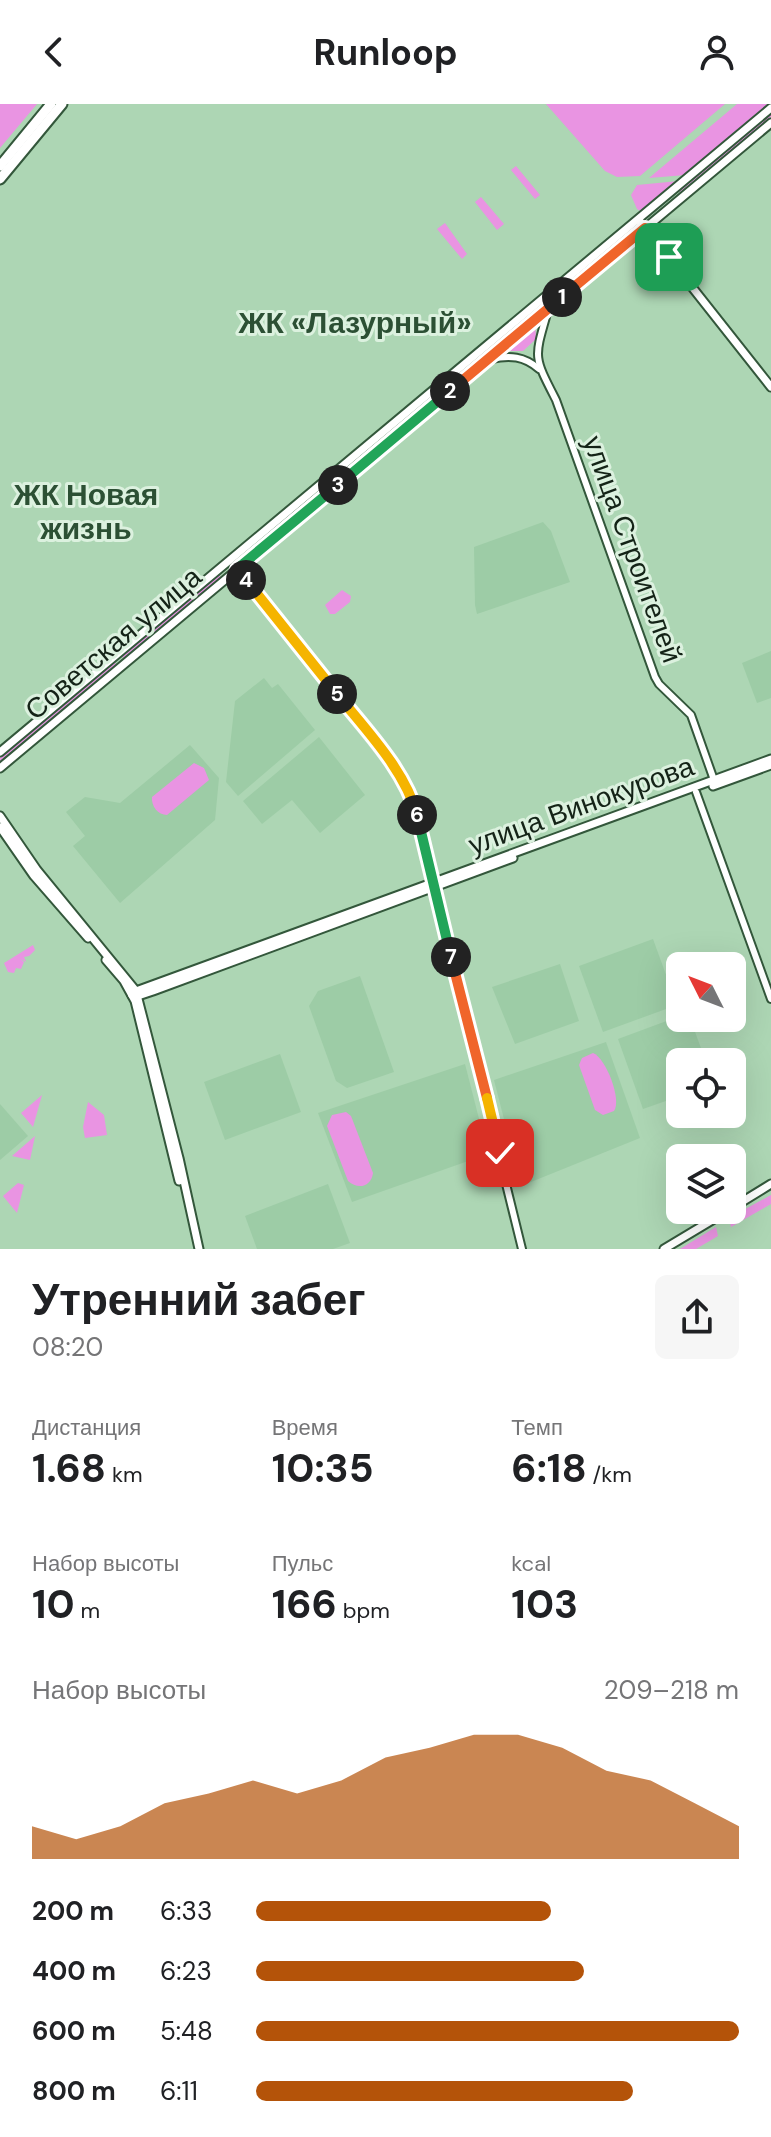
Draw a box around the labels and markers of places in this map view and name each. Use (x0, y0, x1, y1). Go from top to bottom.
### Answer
pin (635, 223, 703, 291)
pin: 1 (542, 277, 582, 317)
pin: 2 (430, 371, 470, 411)
pin: 3 (318, 465, 358, 505)
pin: 4 (226, 560, 266, 600)
pin: 5 (317, 674, 357, 714)
pin: 6 (397, 795, 437, 835)
pin: 7 (431, 937, 471, 977)
pin (466, 1119, 534, 1187)

